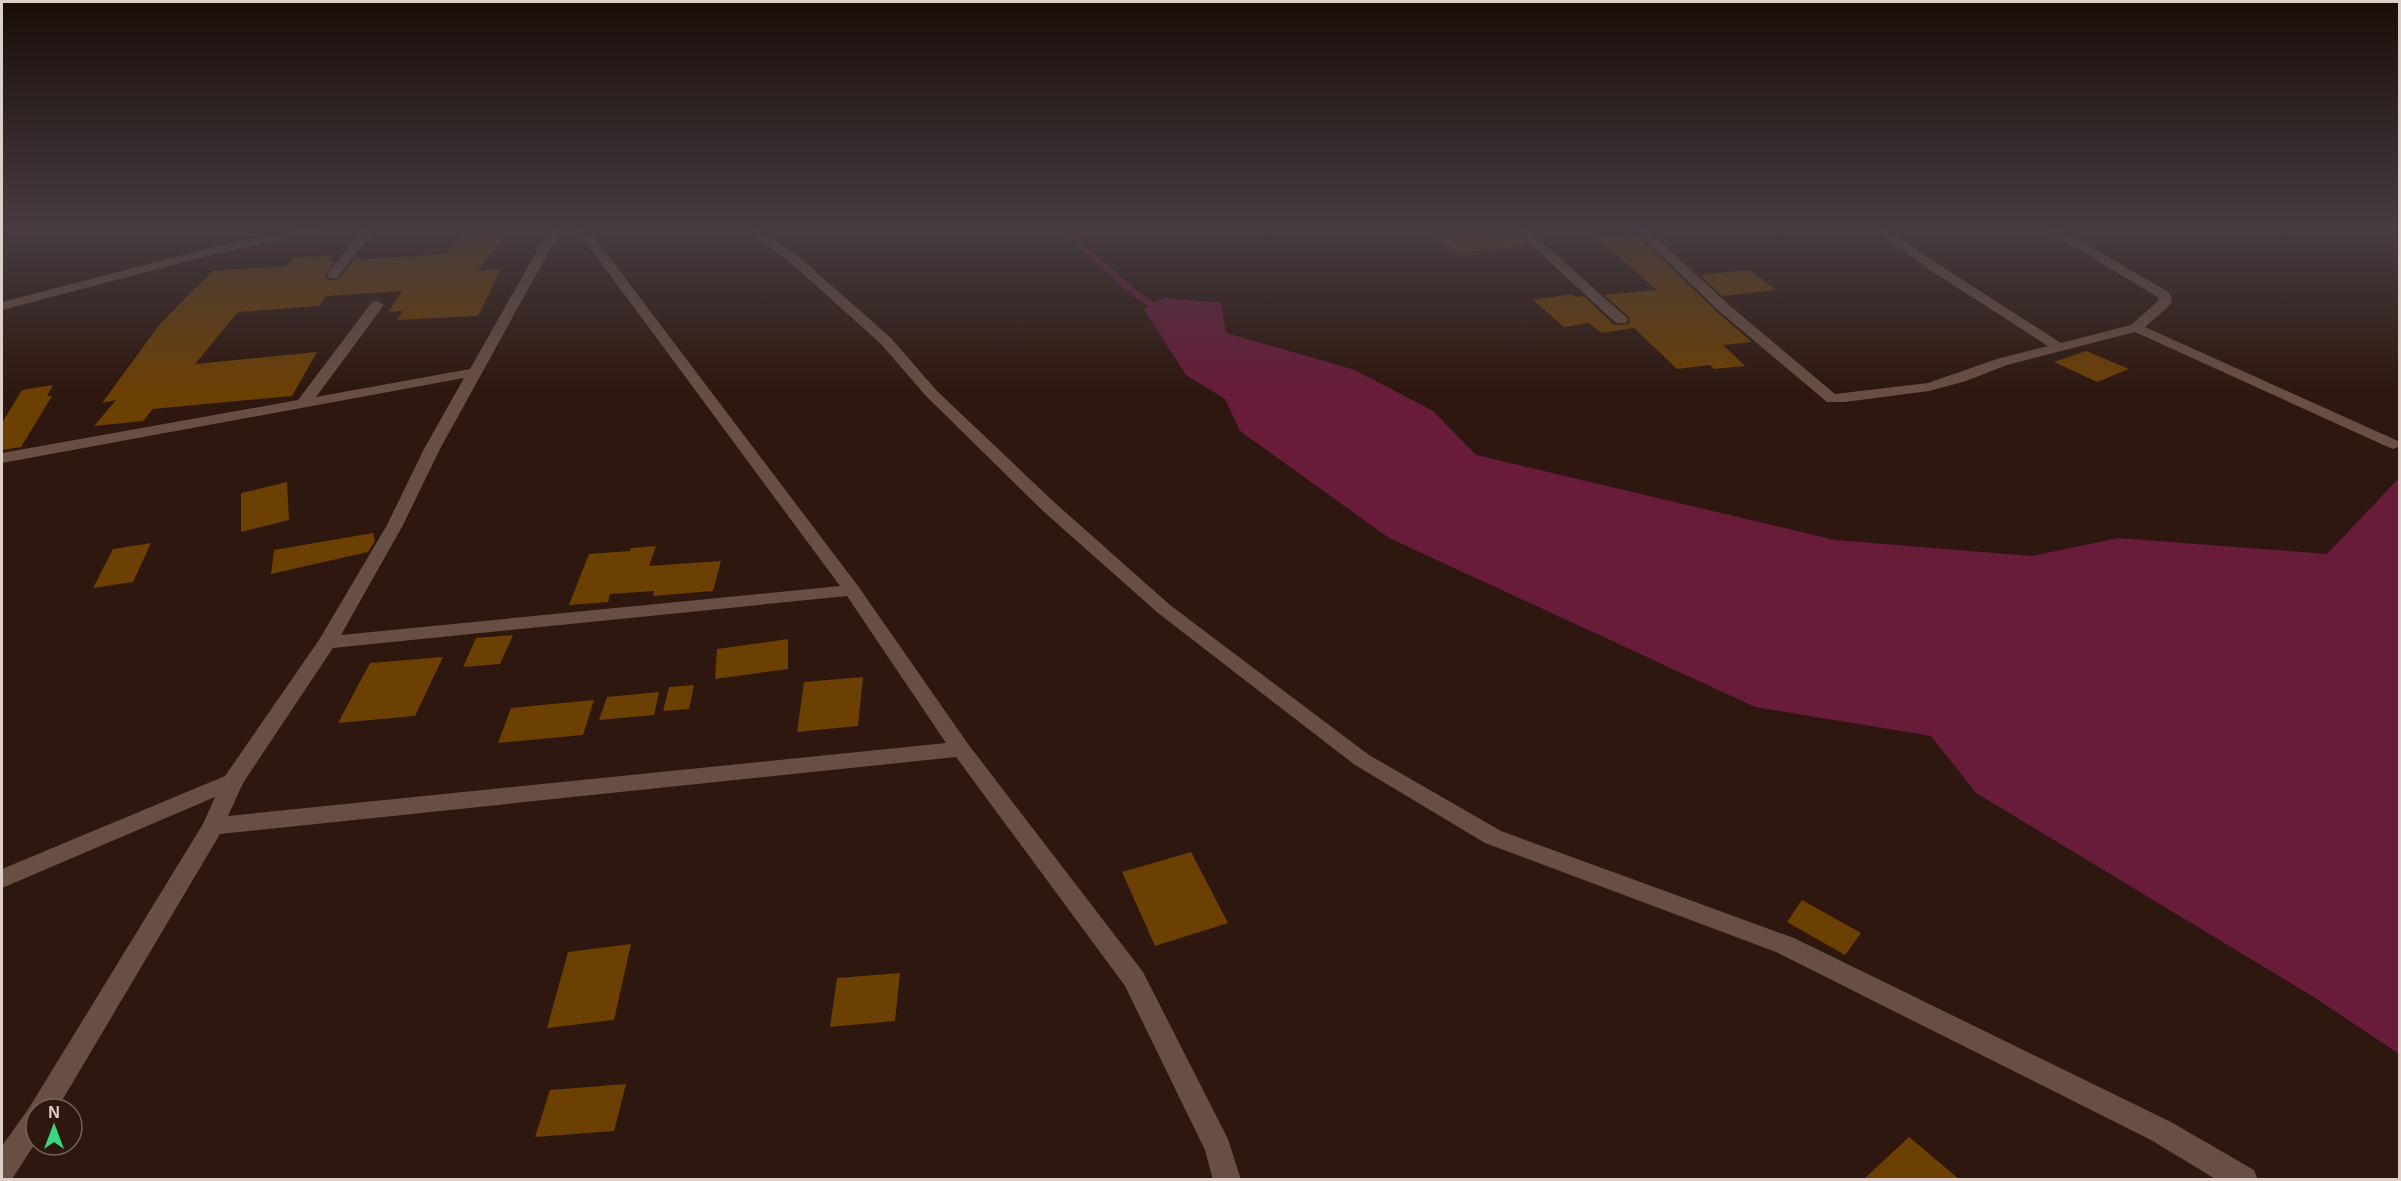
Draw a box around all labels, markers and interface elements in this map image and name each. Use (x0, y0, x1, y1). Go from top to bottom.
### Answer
north arrow (24, 1097, 84, 1157)
text: N (48, 1104, 60, 1121)

